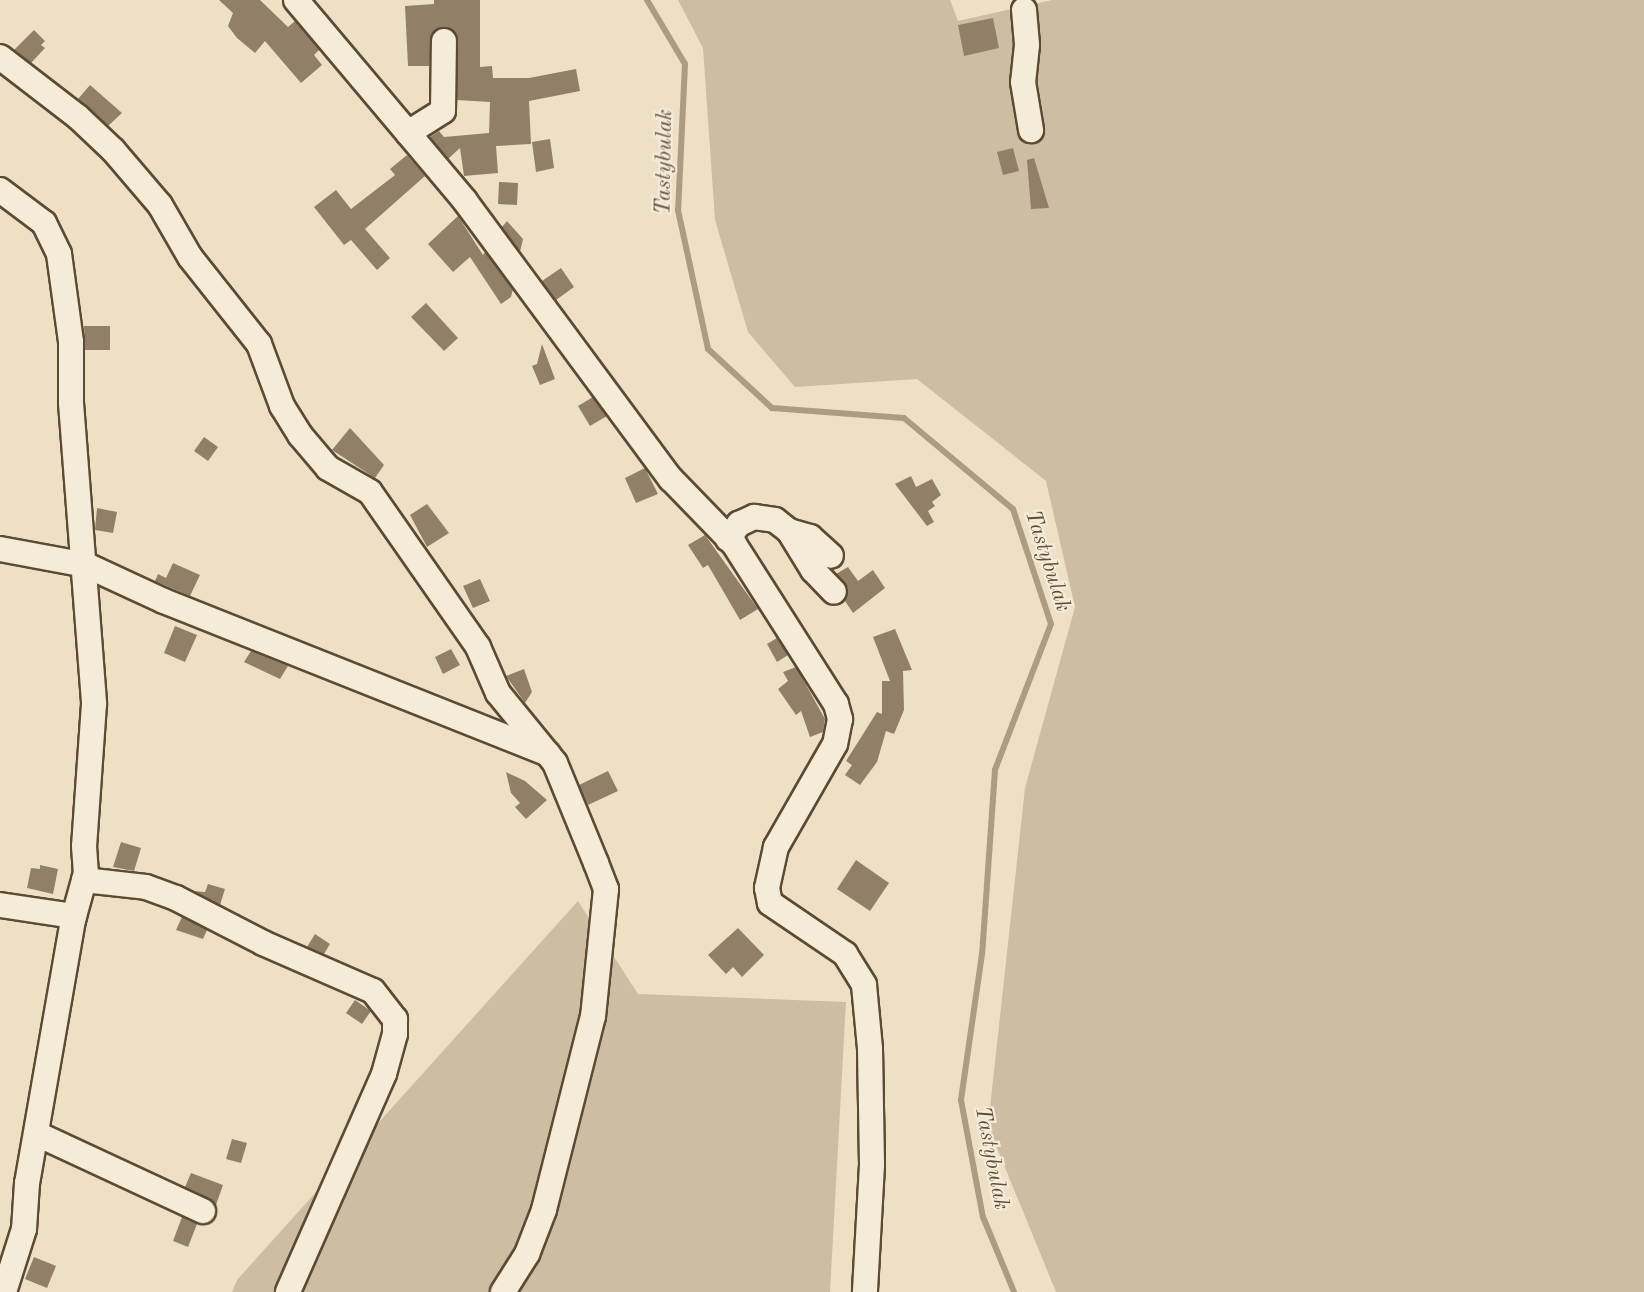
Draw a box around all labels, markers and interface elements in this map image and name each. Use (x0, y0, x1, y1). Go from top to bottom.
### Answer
water label: Tastybulak (651, 109, 679, 215)
water label: Tastybulak (1018, 507, 1076, 615)
water label: Tastybulak (968, 1104, 1014, 1212)

